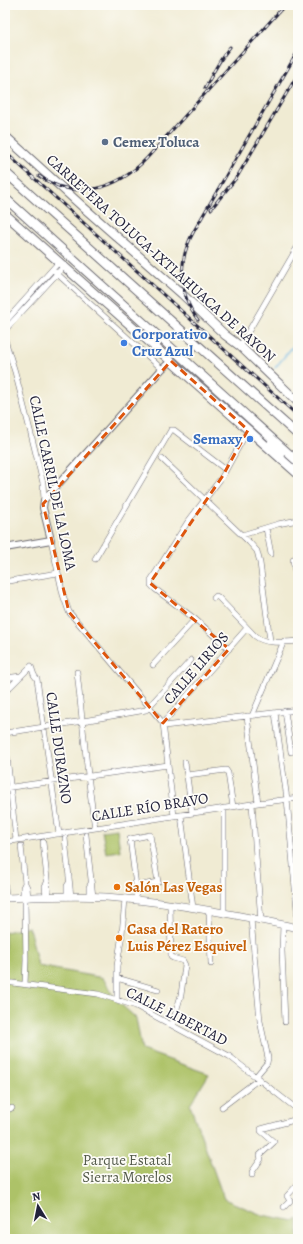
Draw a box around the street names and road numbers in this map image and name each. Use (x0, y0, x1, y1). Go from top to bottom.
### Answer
street label: CARRETERA TOLUCA-IXTLAHUACA DE RAYON (42, 149, 280, 367)
street label: CALLE CARRIL DE LA LOMA (25, 394, 81, 573)
street label: CALLE LIRIOS (159, 627, 233, 709)
street label: CALLE DURAZNO (41, 691, 77, 805)
street label: CALLE RÍO BRAVO (90, 788, 210, 826)
street label: CALLE LIBERTAD (123, 982, 231, 1050)

